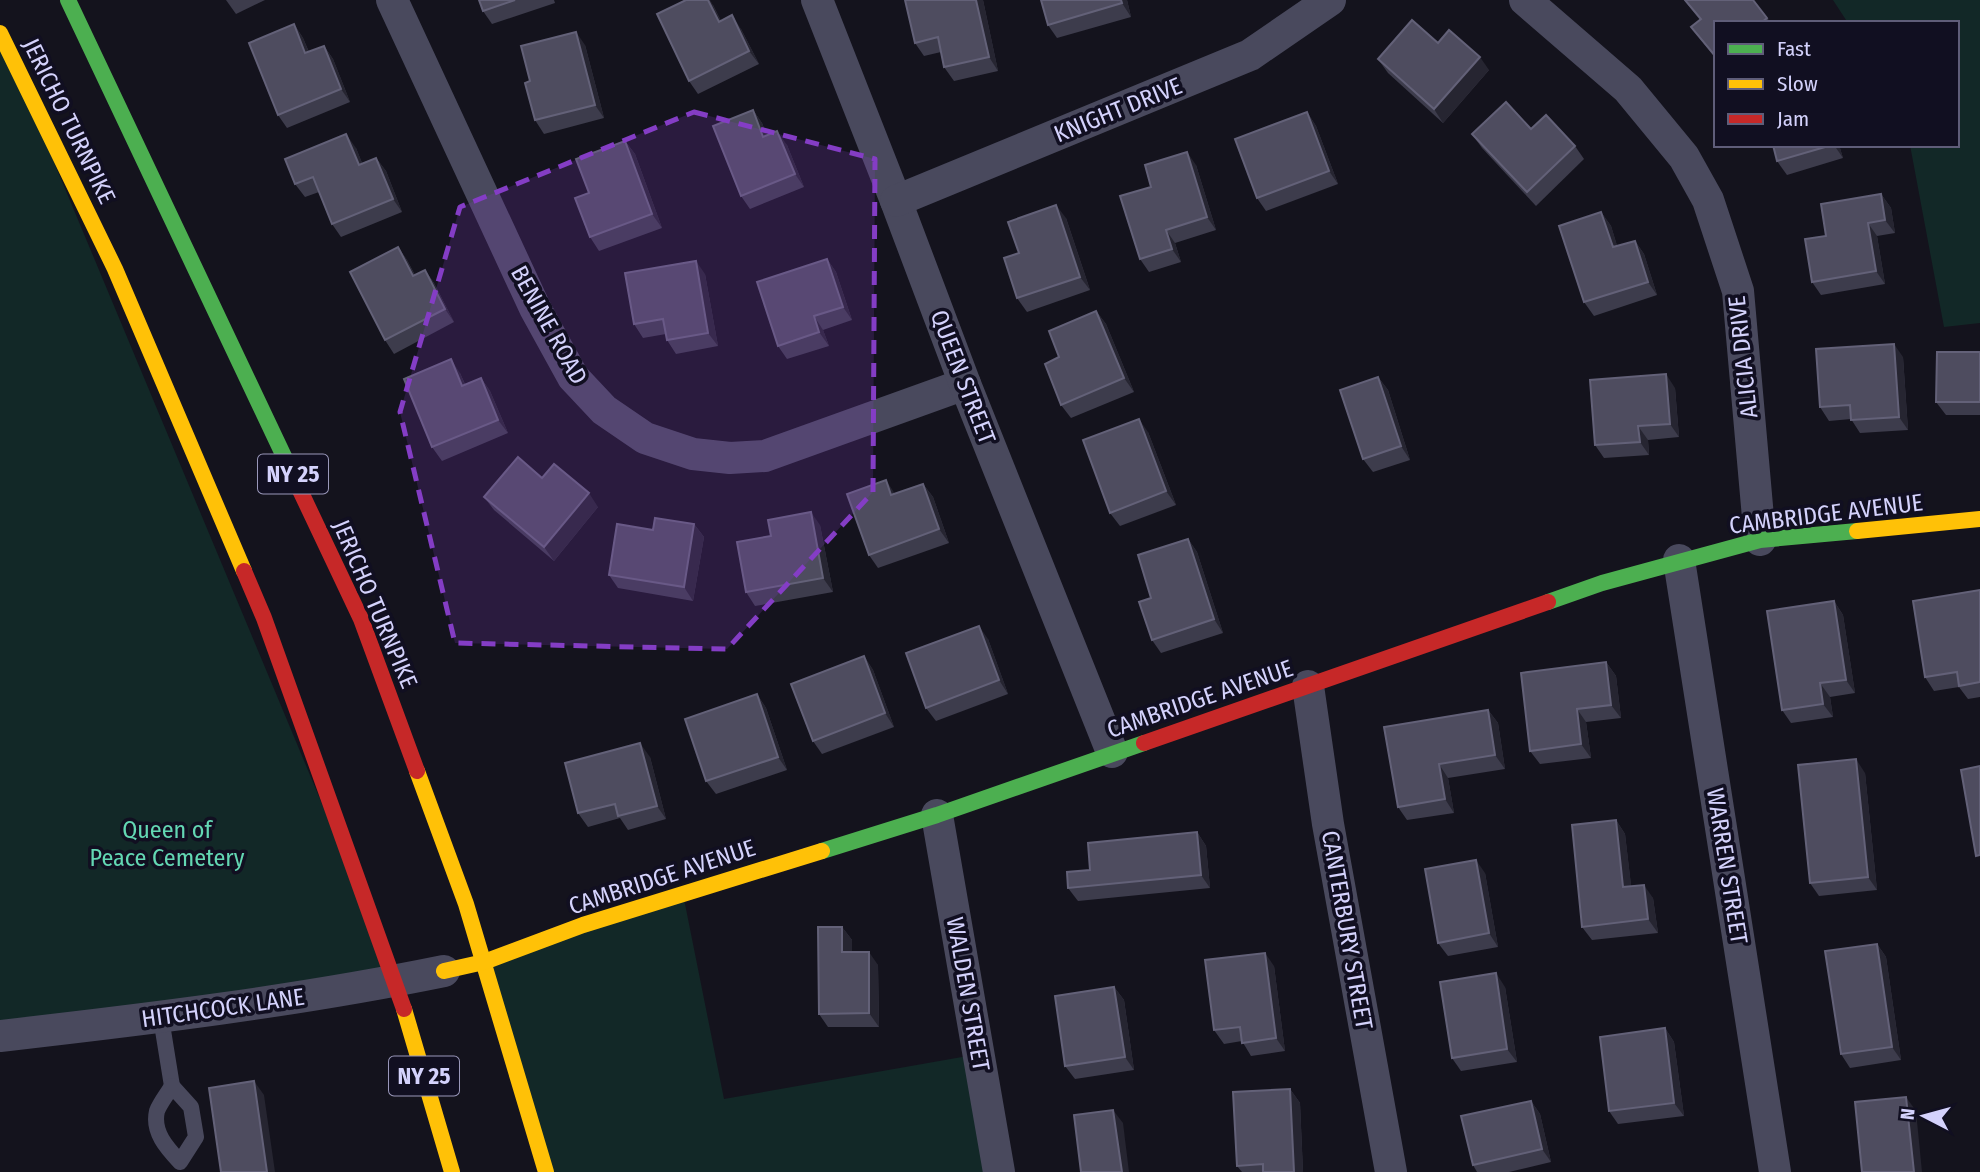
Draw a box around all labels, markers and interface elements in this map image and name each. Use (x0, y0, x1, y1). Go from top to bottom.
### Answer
legend (1714, 21, 1959, 147)
street label: JERICHO TURNPIKE (17, 34, 121, 208)
text: Fast (1777, 36, 1811, 62)
text: Slow (1777, 71, 1818, 97)
street label: KNIGHT DRIVE (1050, 72, 1186, 148)
text: Jam (1777, 106, 1809, 132)
street label: BENINE ROAD (505, 261, 593, 389)
street label: ALICIA DRIVE (1723, 294, 1763, 420)
street label: QUEEN STREET (925, 306, 1001, 448)
road number: NY 25 (258, 454, 328, 494)
street label: CAMBRIDGE AVENUE (1728, 488, 1924, 540)
street label: JERICHO TURNPIKE (327, 516, 423, 692)
street label: CAMBRIDGE AVENUE (1103, 654, 1297, 744)
street label: WARREN STREET (1701, 786, 1753, 946)
park label: Queen of Peace Cemetery (90, 816, 245, 872)
street label: CANTERBURY STREET (1316, 828, 1378, 1032)
street label: CAMBRIDGE AVENUE (565, 834, 759, 920)
street label: WALDEN STREET (941, 915, 995, 1073)
street label: HITCHCOCK LANE (140, 983, 306, 1033)
road number: NY 25 (389, 1056, 459, 1096)
north arrow (1889, 1081, 1959, 1151)
text: N (1896, 1107, 1920, 1121)

